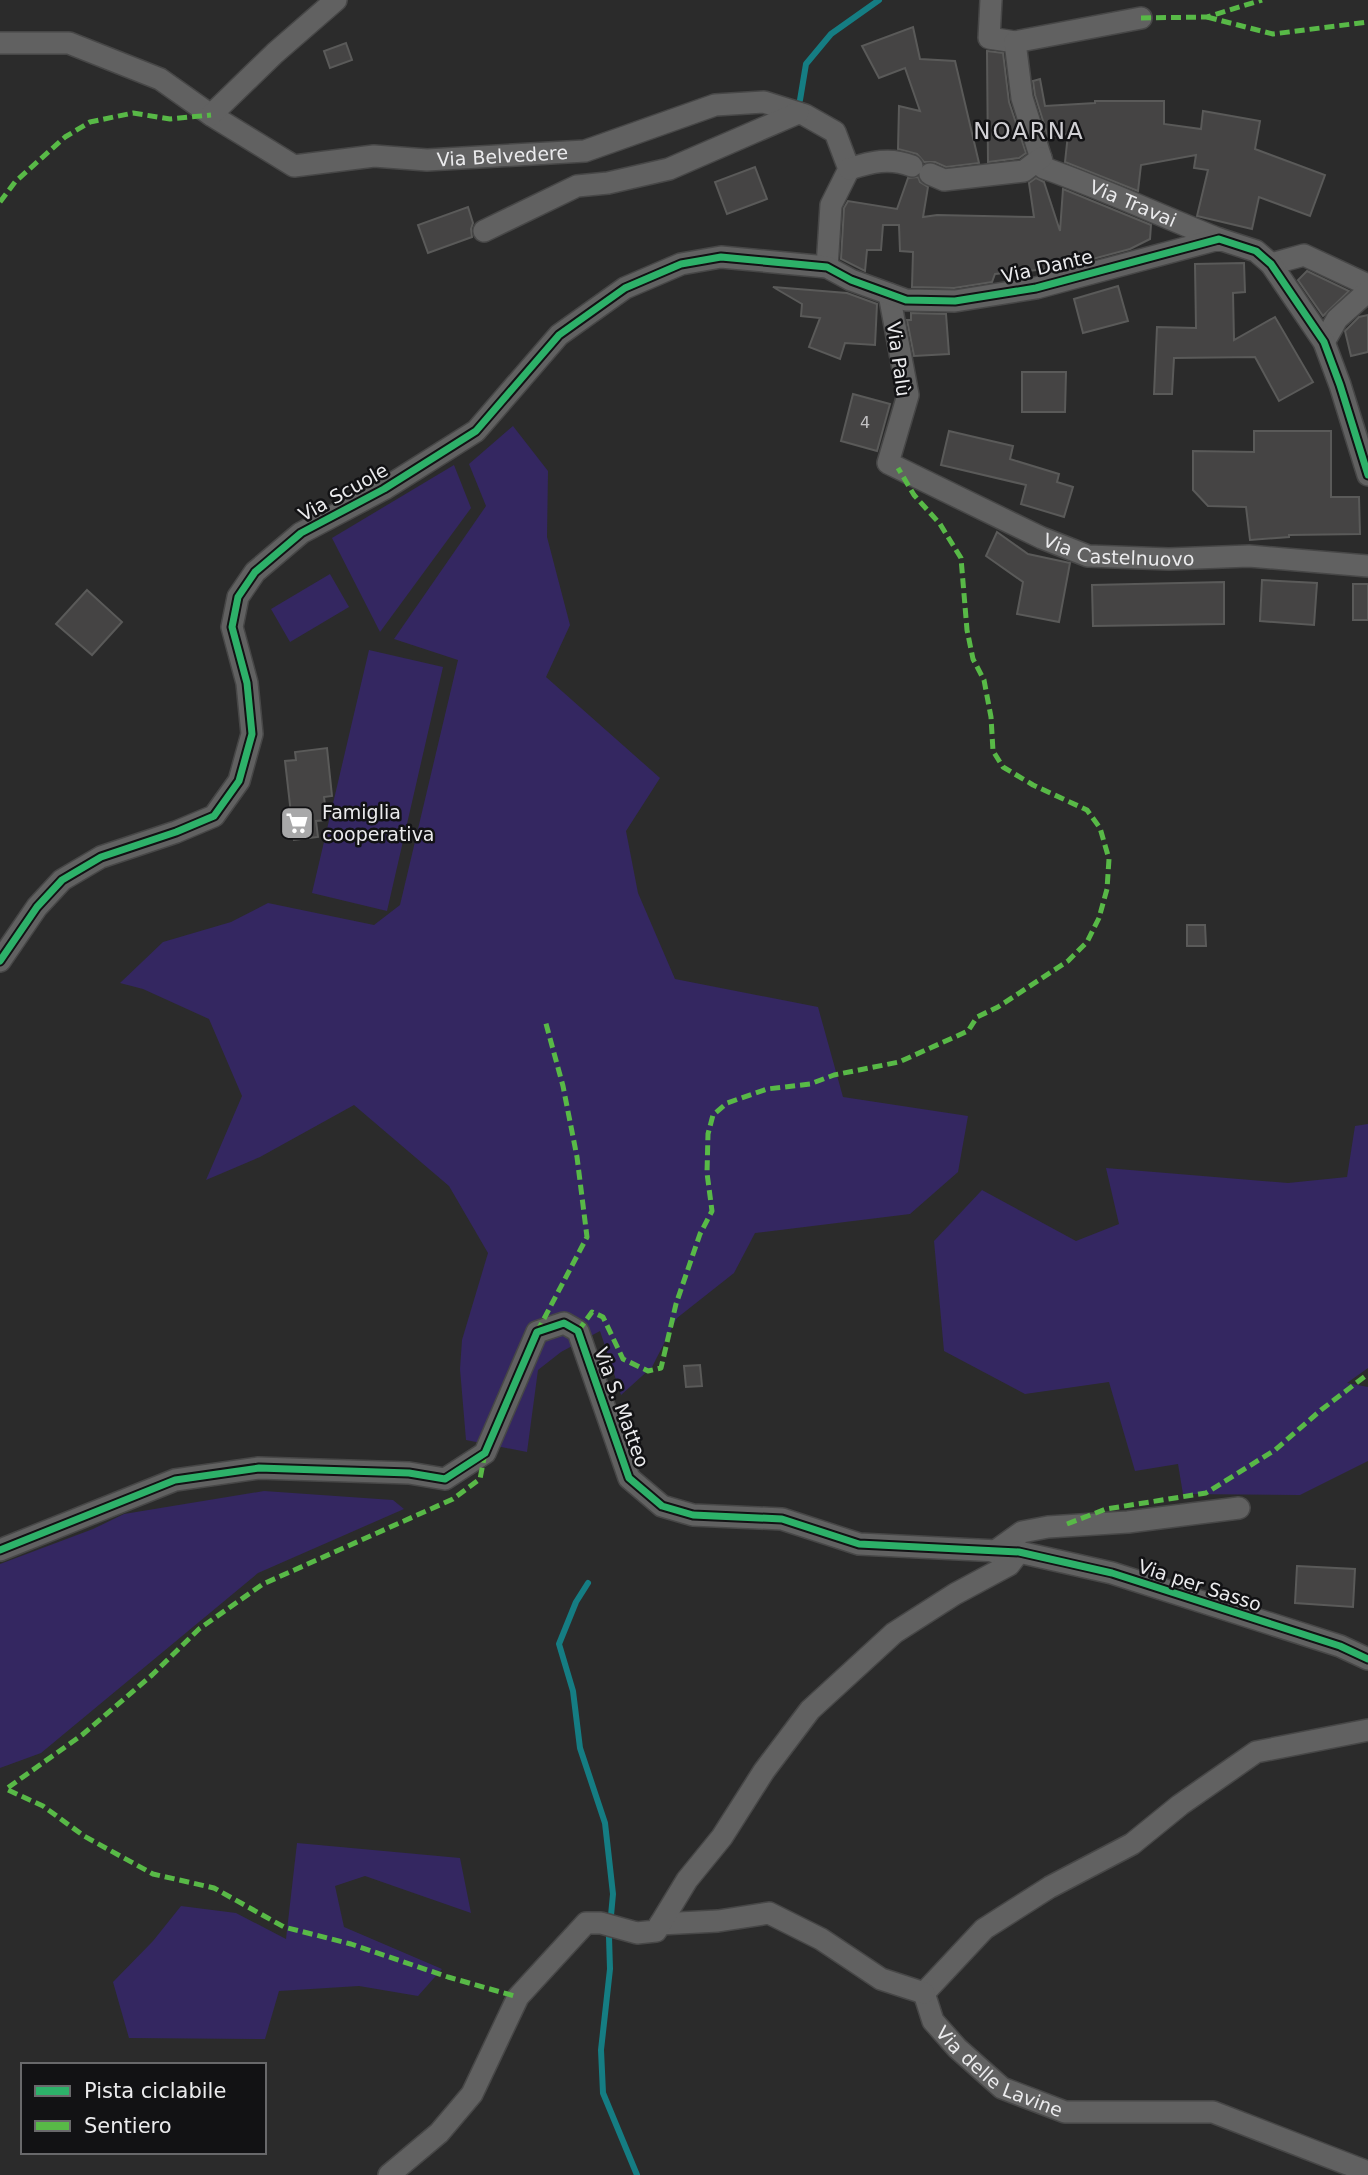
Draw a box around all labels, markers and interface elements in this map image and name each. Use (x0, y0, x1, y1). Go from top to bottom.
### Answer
district label: NOARNA (973, 118, 1085, 144)
street label: Via Belvedere (436, 141, 569, 170)
street label: Via Travai (1087, 175, 1180, 231)
street label: Via Dante (999, 245, 1095, 287)
street label: Via Palù (883, 320, 915, 398)
house number: 4 (860, 413, 870, 432)
street label: Via Scuole (295, 458, 391, 526)
street label: Via Castelnuovo (1040, 529, 1195, 570)
place label: Famiglia cooperativa (322, 801, 435, 845)
supermarket icon: Famiglia cooperativa (278, 804, 316, 842)
street label: Via S. Matteo (590, 1344, 654, 1470)
street label: Via per Sasso (1136, 1555, 1264, 1615)
street label: Via delle Lavine (932, 2021, 1066, 2121)
legend (21, 2063, 266, 2154)
text: Pista ciclabile (84, 2079, 226, 2103)
text: Sentiero (84, 2114, 172, 2138)

